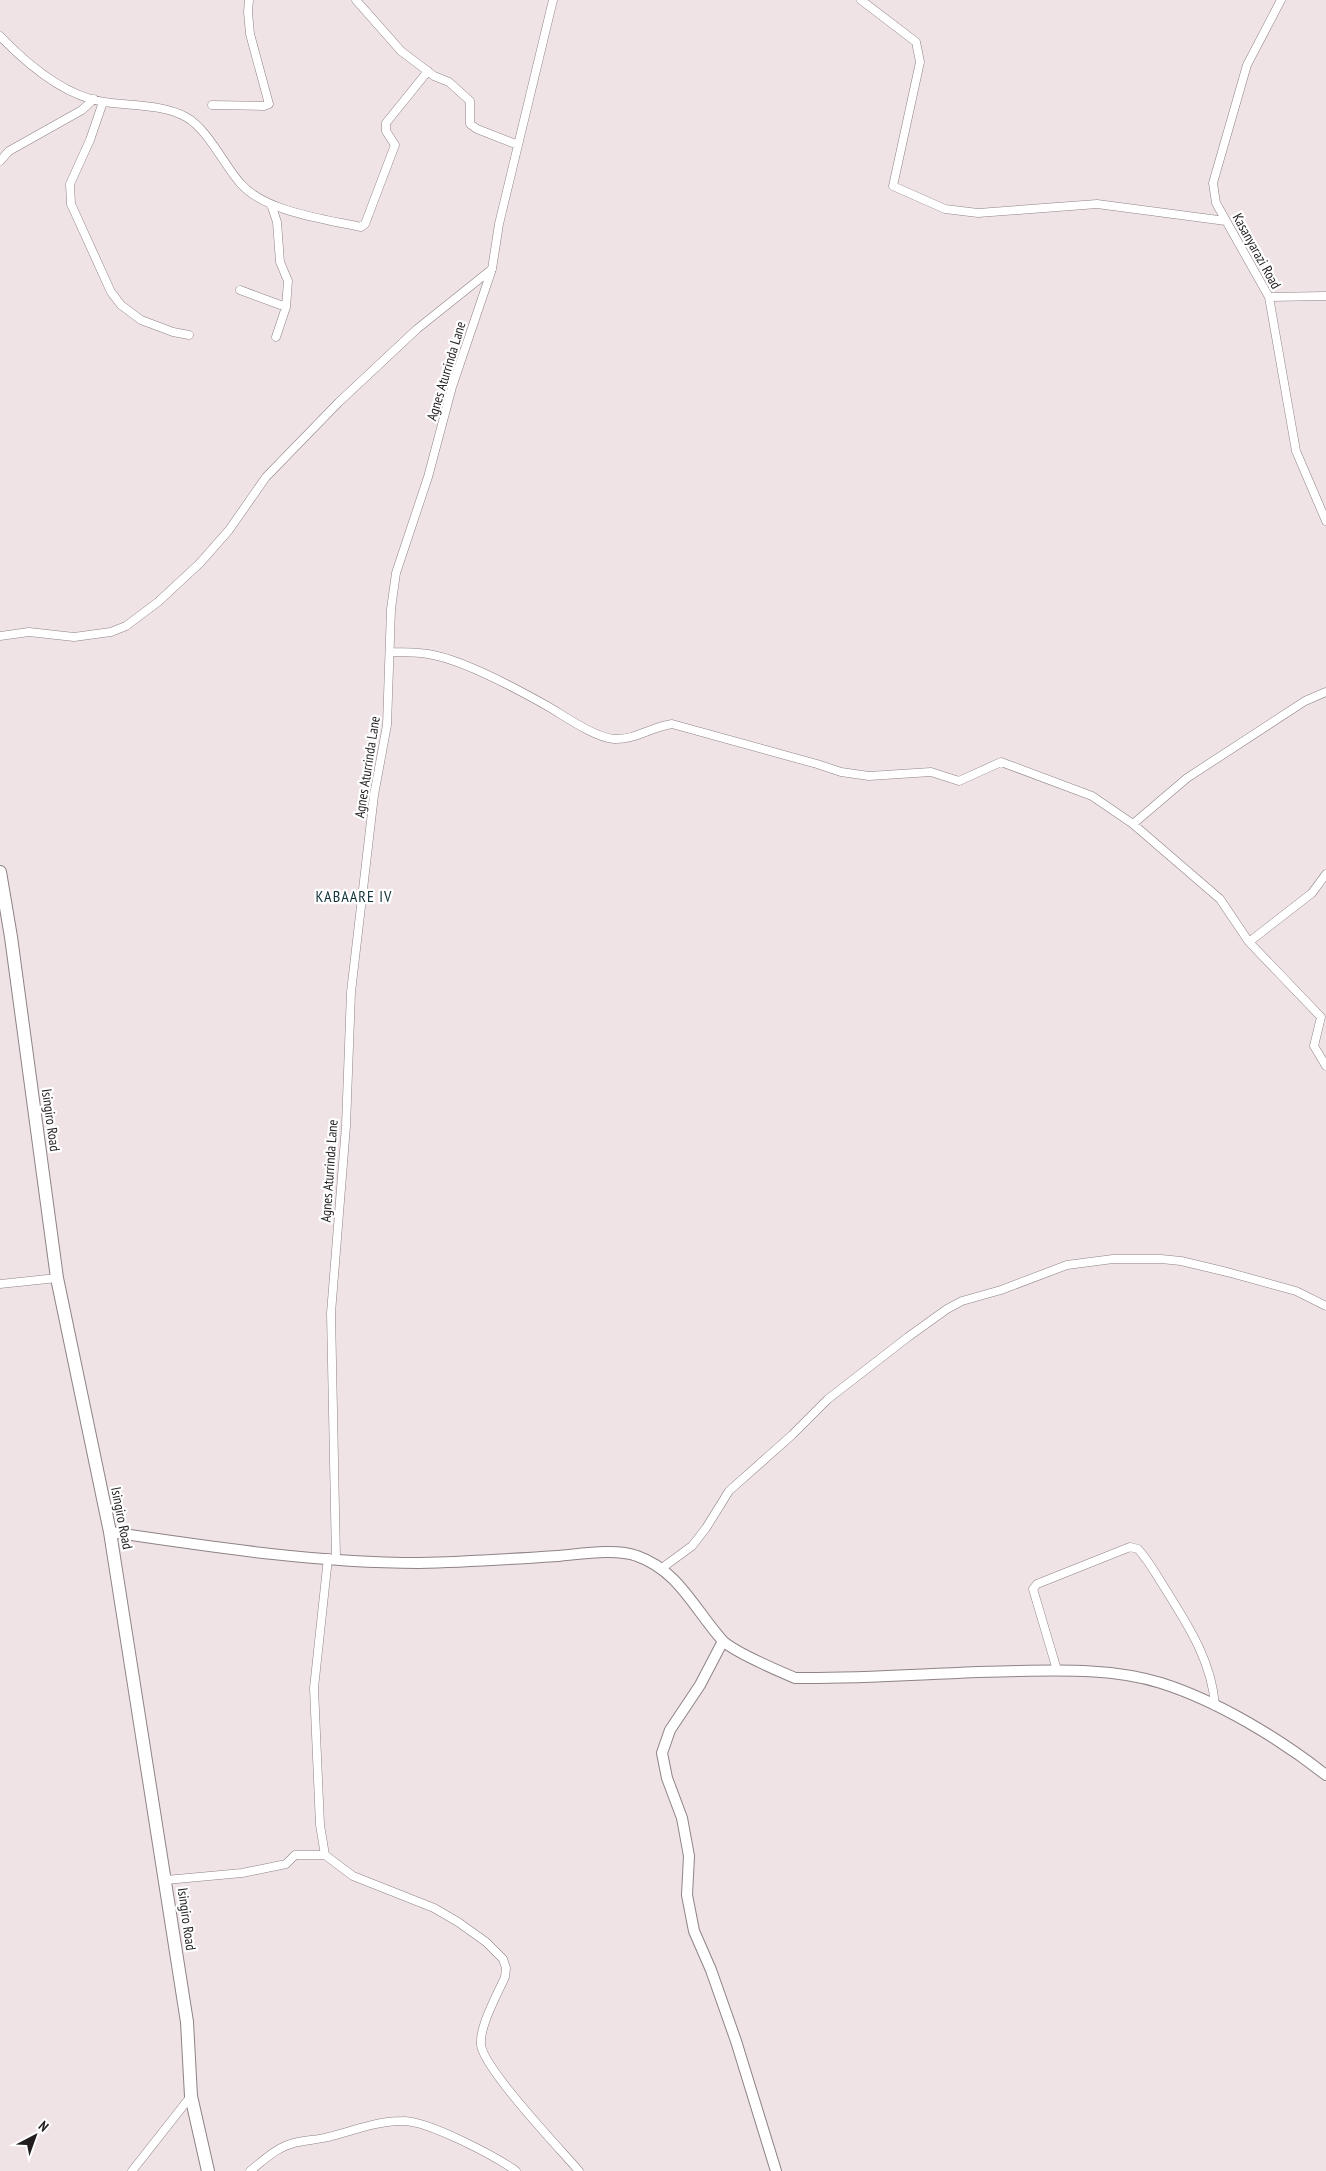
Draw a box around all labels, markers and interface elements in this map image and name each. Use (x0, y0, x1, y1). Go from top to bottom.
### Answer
street label: Kasanyarazi Road (1229, 210, 1285, 292)
street label: Agnes Aturrinda Lane (422, 319, 470, 423)
street label: Agnes Aturrinda Lane (350, 715, 384, 819)
district label: KABAARE IV (316, 886, 392, 906)
street label: Isingiro Road (38, 1088, 64, 1152)
street label: Agnes Aturrinda Lane (316, 1119, 342, 1223)
street label: Isingiro Road (107, 1485, 137, 1551)
street label: Isingiro Road (174, 1887, 200, 1951)
north arrow (10, 2111, 60, 2161)
text: N (35, 2117, 52, 2135)

